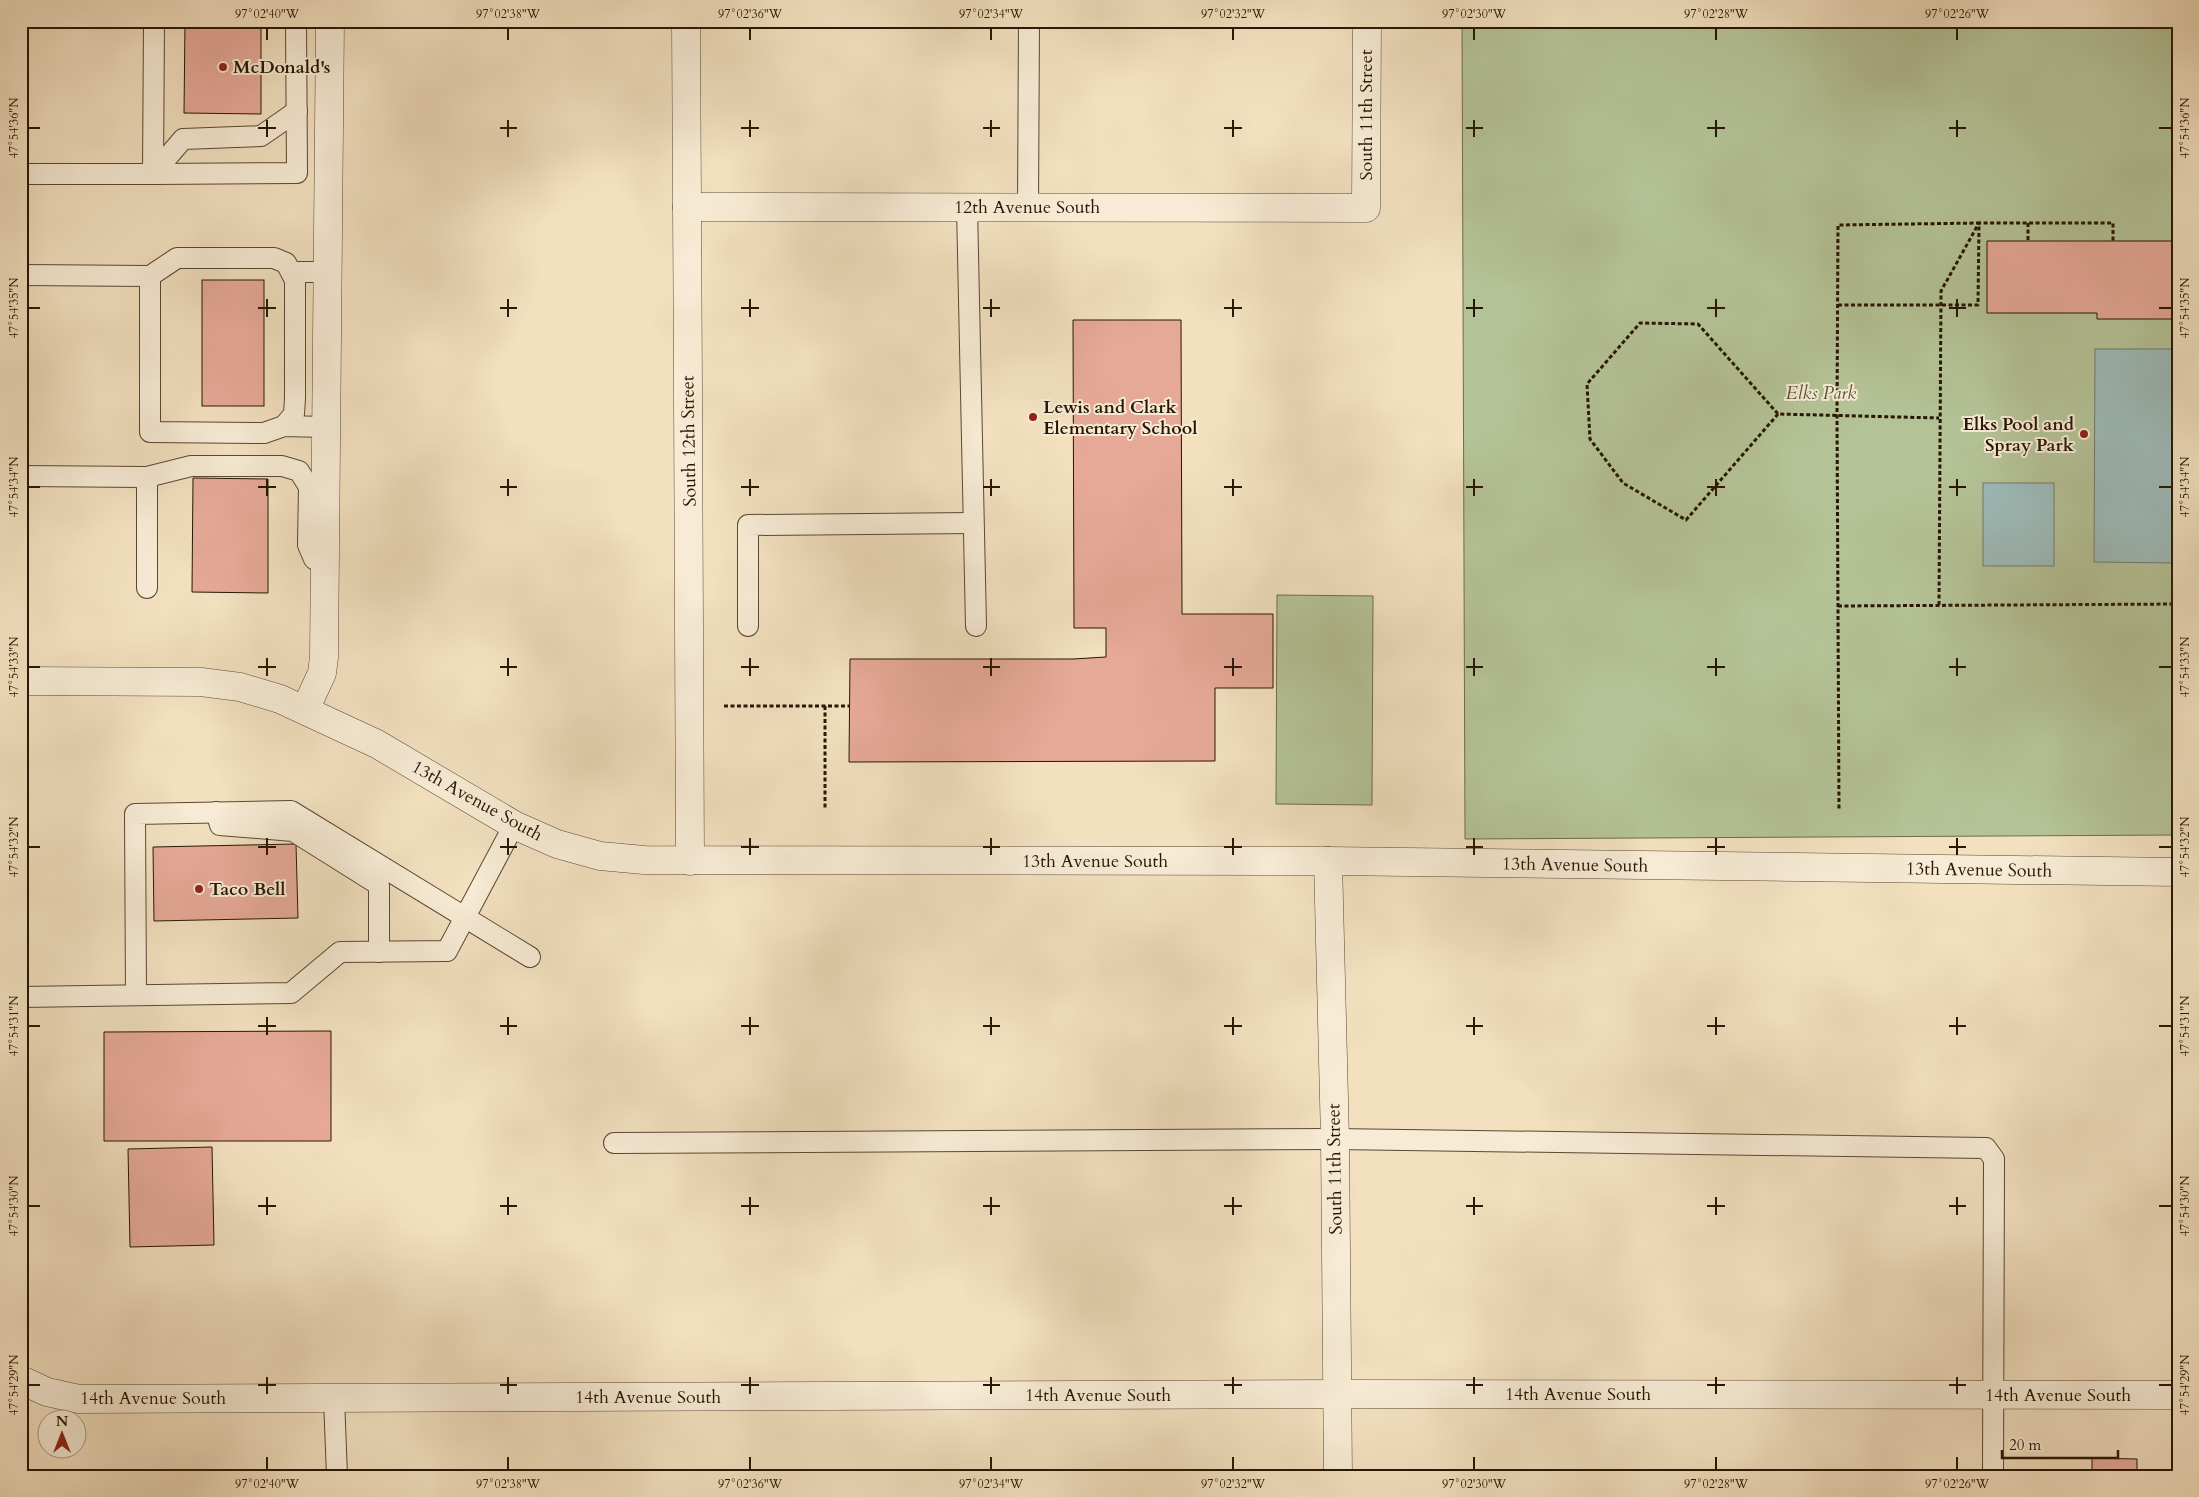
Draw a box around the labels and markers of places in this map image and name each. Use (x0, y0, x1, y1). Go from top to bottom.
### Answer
place label: McDonald's (233, 55, 330, 80)
marker: McDonald's (217, 61, 229, 73)
place label: Lewis and Clark Elementary School (1043, 395, 1197, 441)
marker: Lewis and Clark Elementary School (1027, 411, 1039, 423)
place label: Elks Pool and Spray Park (1963, 412, 2075, 458)
marker: Elks Pool and Spray Park (2078, 428, 2090, 440)
place label: Taco Bell (209, 877, 286, 902)
marker: Taco Bell (193, 883, 205, 895)

